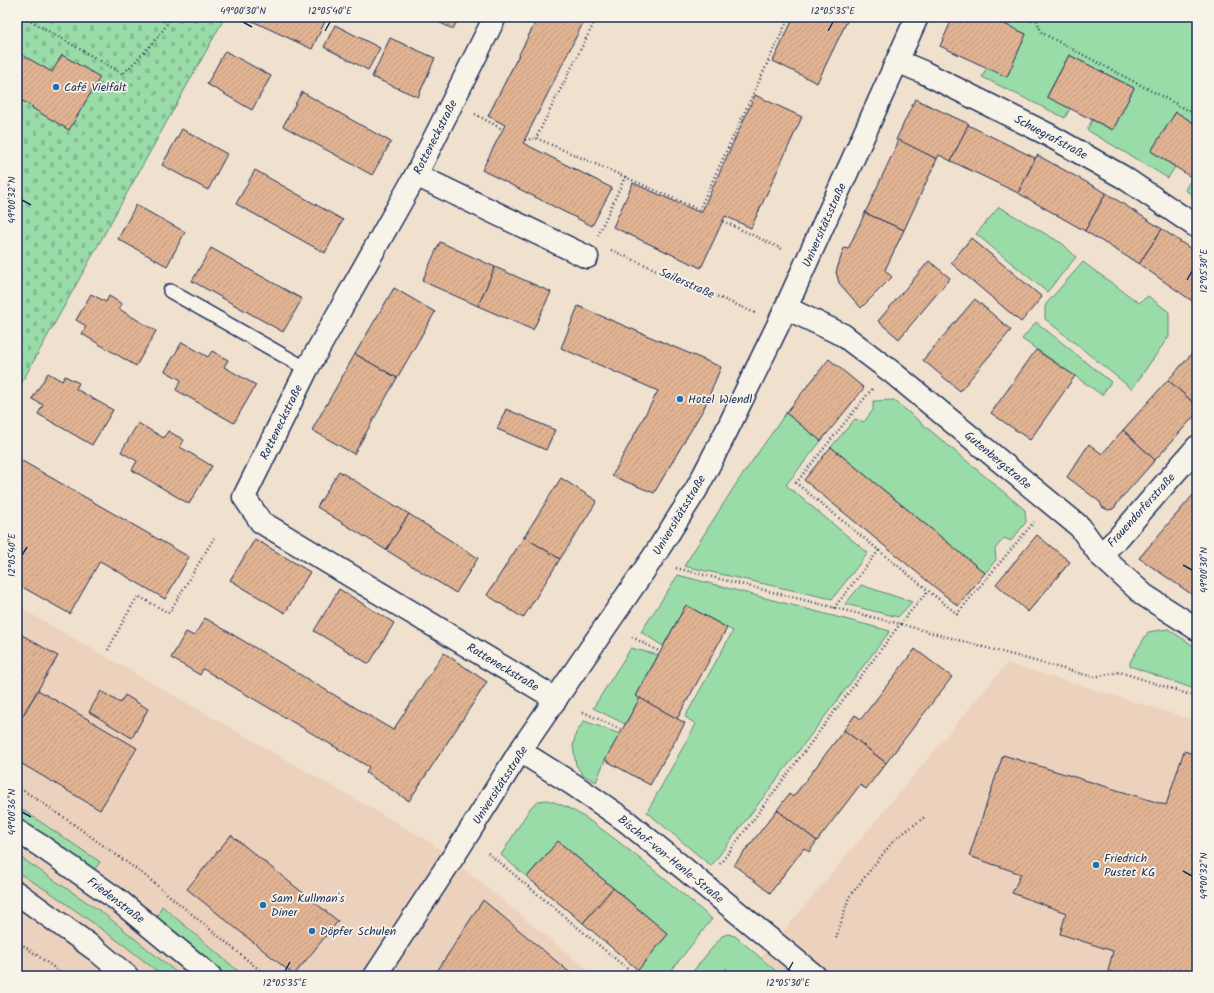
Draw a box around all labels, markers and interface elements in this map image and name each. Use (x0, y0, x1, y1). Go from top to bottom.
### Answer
text: 49°00'30"N (220, 3, 266, 19)
text: 12°05'40"E (308, 3, 353, 19)
text: 12°05'35"E (811, 3, 856, 19)
place label: Café Vielfalt (64, 78, 127, 97)
marker: Café Vielfalt (51, 82, 61, 92)
street label: Rotteneckstraße (408, 96, 463, 178)
street label: Schuegrafstraße (1011, 110, 1091, 165)
text: 49°00'32"N (4, 176, 20, 223)
street label: Universitätsstraße (797, 179, 852, 270)
text: 12°05'30"E (1196, 248, 1212, 293)
street label: Sailerstraße (656, 263, 718, 304)
street label: Rotteneckstraße (255, 381, 308, 463)
place label: Hotel Wiendl (688, 390, 752, 409)
marker: Hotel Wiendl (675, 394, 685, 404)
street label: Gutenbergstraße (960, 427, 1036, 495)
street label: Frauendorferstraße (1103, 468, 1180, 552)
street label: Universitätsstraße (648, 471, 711, 559)
text: 12°05'40"E (4, 532, 20, 577)
text: 49°00'30"N (1196, 547, 1212, 593)
street label: Rotteneckstraße (463, 638, 543, 697)
street label: Universitätsstraße (468, 742, 533, 828)
text: 49°00'36"N (4, 788, 20, 835)
street label: Bischof-von-Henle-Straße (613, 810, 728, 909)
place label: Friedrich Pustet KG (1104, 849, 1155, 882)
text: 49°00'32"N (1196, 852, 1212, 899)
marker: Friedrich Pustet KG (1091, 860, 1101, 870)
street label: Friedenstraße (83, 872, 149, 929)
place label: Sam Kullman's Diner (271, 889, 345, 922)
marker: Sam Kullman's Diner (258, 900, 268, 910)
place label: Döpfer Schulen (320, 922, 396, 941)
marker: Döpfer Schulen (307, 926, 317, 936)
text: 12°05'35"E (263, 975, 308, 991)
text: 12°05'30"E (766, 975, 811, 991)

